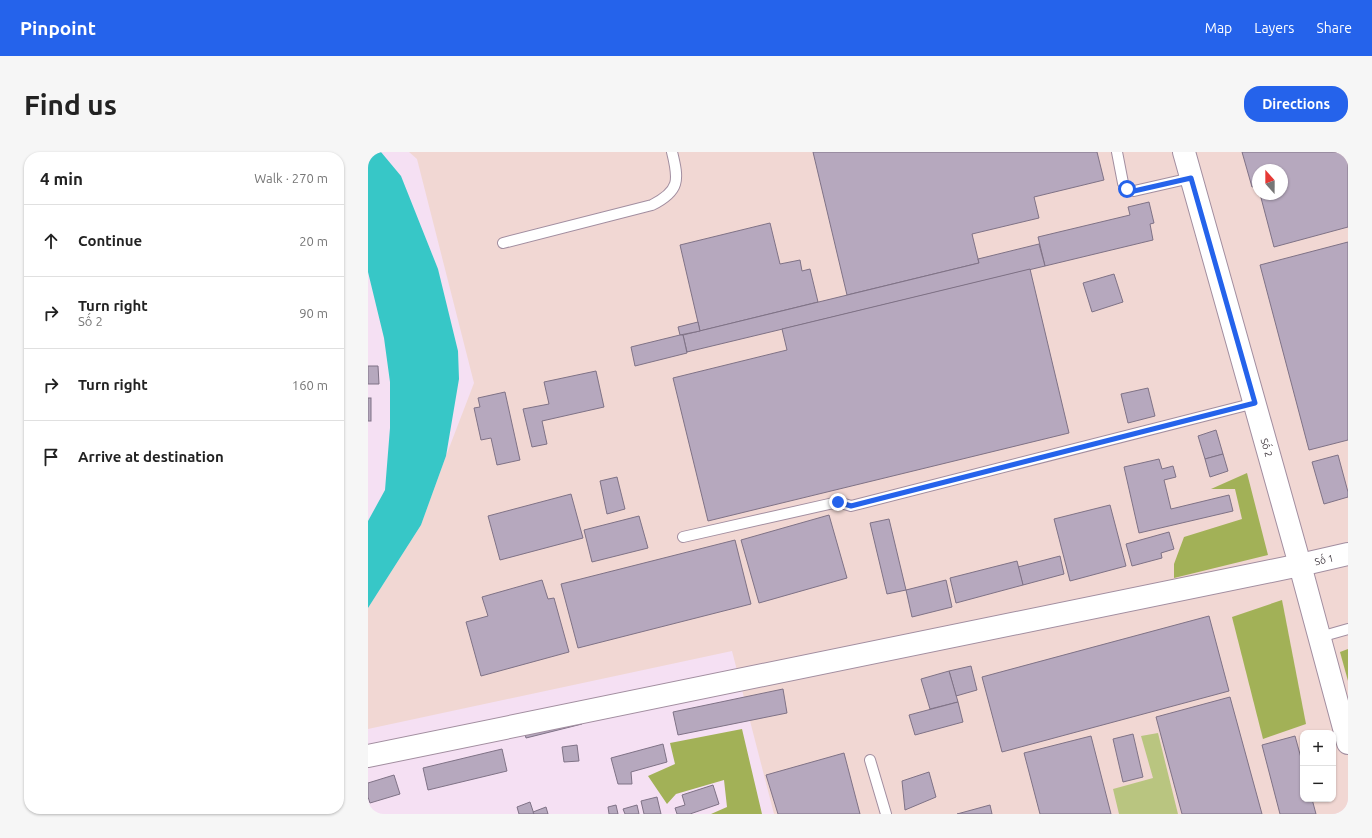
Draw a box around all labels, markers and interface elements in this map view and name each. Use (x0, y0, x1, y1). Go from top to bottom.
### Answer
text: Pinpoint (20, 17, 96, 39)
text: Map (1205, 20, 1232, 36)
text: Layers (1254, 20, 1294, 36)
text: Share (1316, 20, 1352, 36)
button: Directions (1244, 86, 1348, 122)
text: Find us (24, 89, 117, 120)
north arrow (1252, 164, 1288, 200)
text: 4 min (40, 169, 83, 188)
text: Walk · 270 m (254, 171, 328, 185)
route start (1118, 180, 1136, 198)
icon: ahead (40, 230, 62, 252)
text: Continue (78, 232, 142, 249)
text: 20 m (299, 234, 328, 248)
text: Turn right (78, 297, 148, 314)
icon: right (40, 302, 62, 324)
text: 90 m (299, 306, 328, 320)
text: Số 2 (78, 314, 103, 328)
icon: right (40, 374, 62, 396)
text: Turn right (78, 376, 148, 393)
text: 160 m (292, 378, 328, 392)
street label: Số 2 (1259, 437, 1274, 458)
icon: arrive (40, 446, 62, 468)
text: Arrive at destination (78, 448, 224, 465)
route end (829, 493, 847, 511)
street label: Số 1 (1314, 552, 1335, 567)
map controls (1300, 730, 1336, 802)
button: + (1300, 730, 1336, 766)
button: − (1300, 766, 1336, 802)

